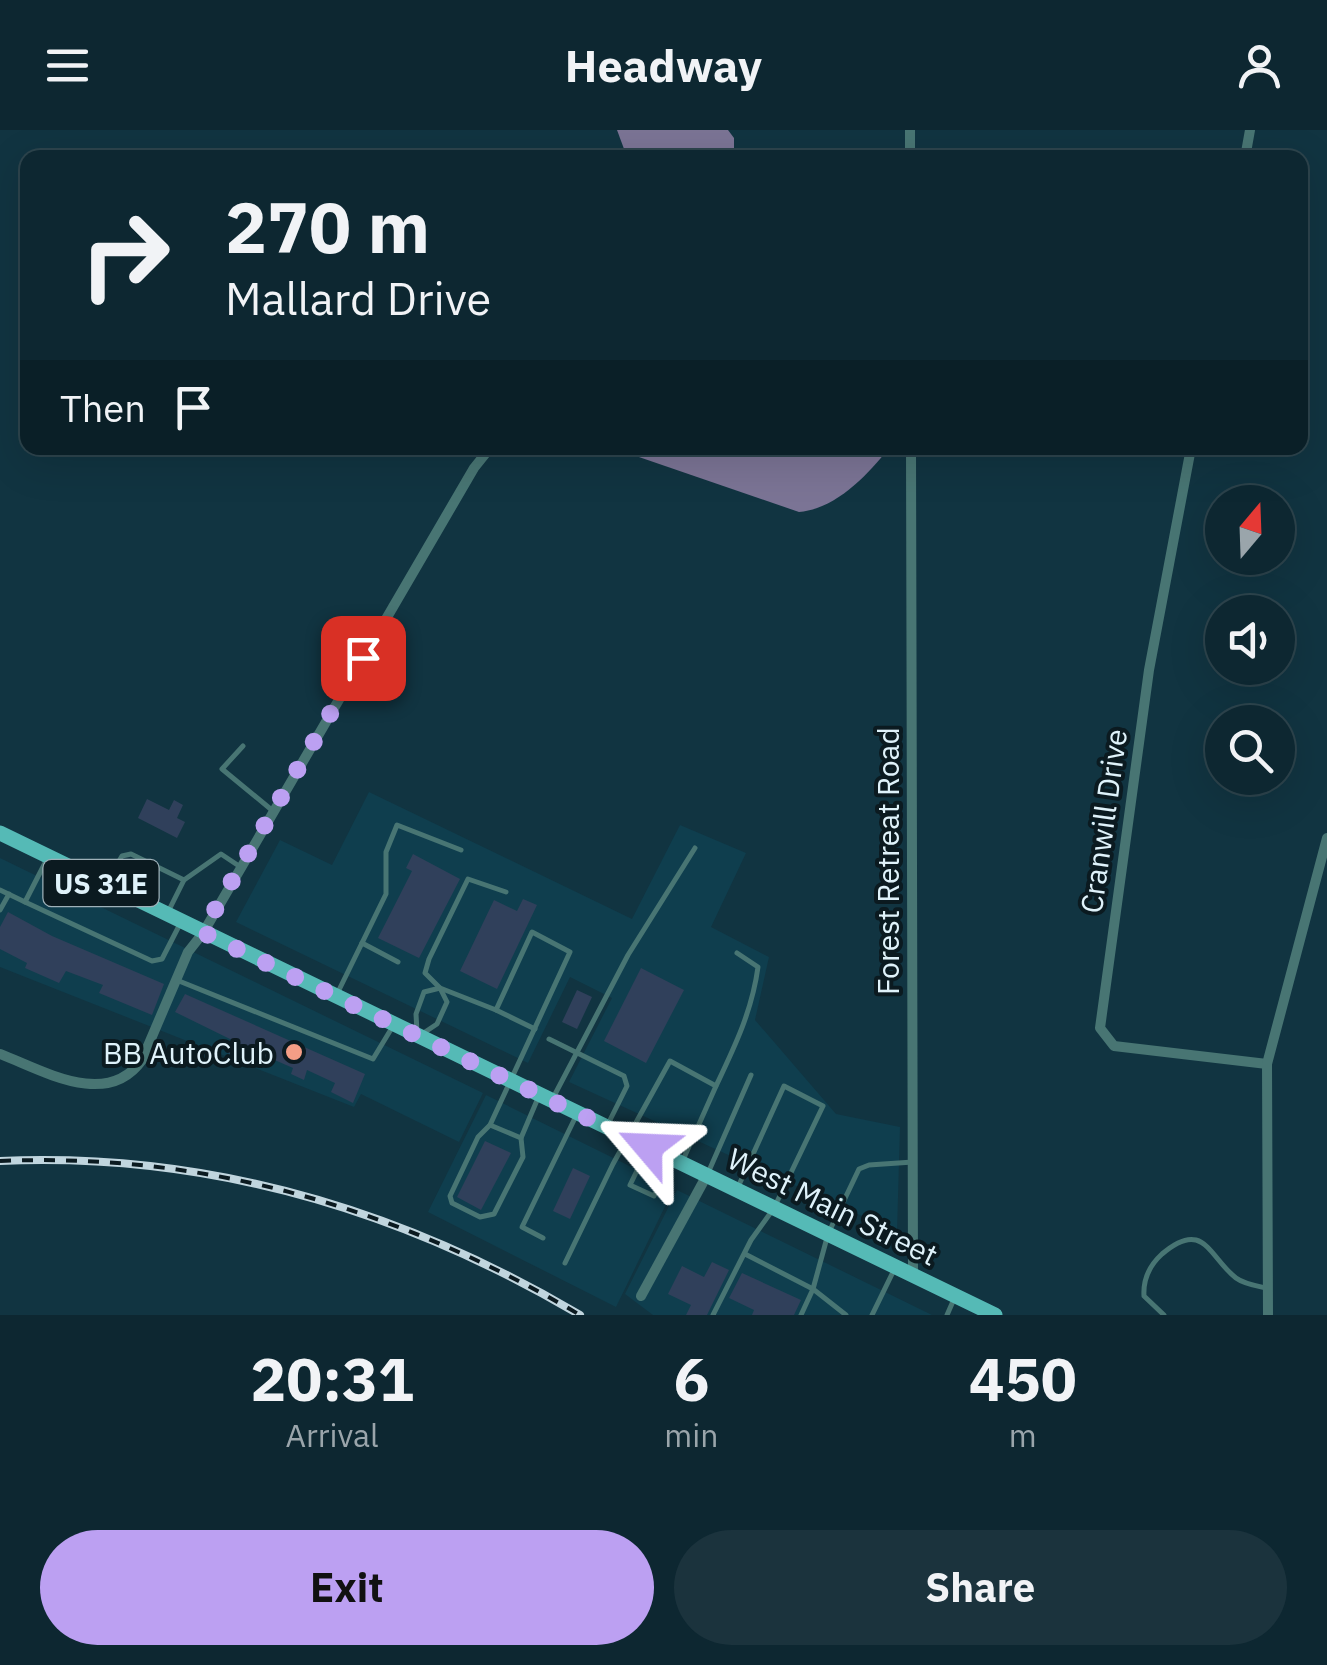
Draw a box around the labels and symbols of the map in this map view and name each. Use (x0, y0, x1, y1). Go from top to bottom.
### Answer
north arrow (1205, 485, 1295, 575)
pin (321, 616, 406, 701)
street label: Cranwill Drive (1071, 726, 1135, 916)
street label: Forest Retreat Road (868, 727, 907, 995)
road number: US 31E (44, 860, 158, 906)
place label: BB AutoClub (103, 1033, 274, 1072)
marker: BB AutoClub (283, 1041, 305, 1063)
position arrow (596, 1095, 700, 1199)
street label: West Main Street (722, 1138, 944, 1274)

